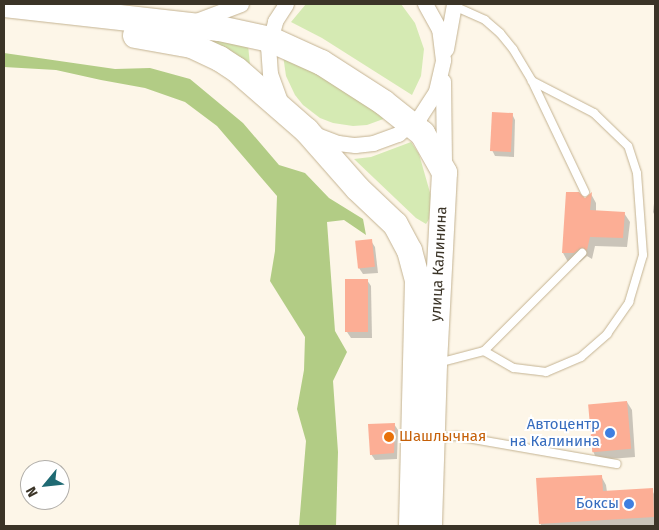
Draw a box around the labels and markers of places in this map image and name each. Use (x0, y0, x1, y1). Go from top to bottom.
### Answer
place label: Автоцентр на Калинина (509, 415, 600, 450)
marker: Автоцентр на Калинина (604, 427, 616, 439)
place label: Шашлычная (399, 428, 486, 446)
marker: Шашлычная (383, 431, 395, 443)
place label: Боксы (576, 495, 619, 513)
marker: Боксы (623, 498, 635, 510)

